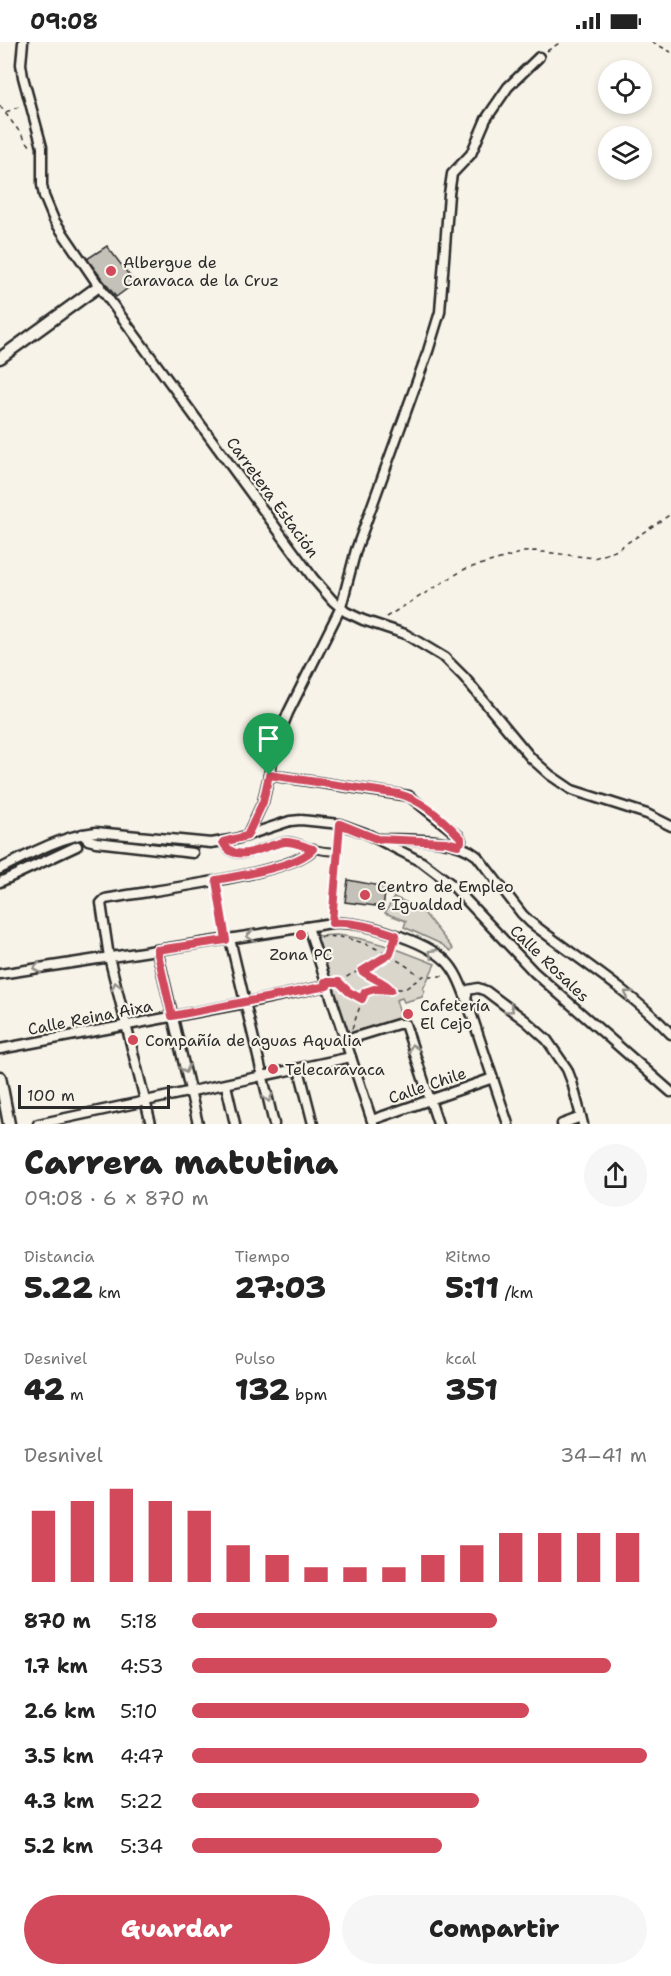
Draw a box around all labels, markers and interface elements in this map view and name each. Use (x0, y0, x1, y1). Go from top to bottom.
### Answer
text: 09:08 (30, 7, 98, 36)
map controls (598, 60, 652, 180)
button: locate (598, 60, 652, 114)
button: layers (598, 126, 652, 180)
place label: Albergue de Caravaca de la Cruz (123, 252, 279, 291)
marker: Albergue de Caravaca de la Cruz (104, 264, 118, 278)
street label: Carretera Estación (222, 433, 324, 562)
pin (243, 713, 294, 775)
icon: arrive (252, 722, 285, 755)
place label: Centro de Empleo e Igualdad (377, 876, 514, 915)
marker: Centro de Empleo e Igualdad (358, 888, 372, 902)
street label: Calle Rosales (505, 920, 594, 1007)
marker: Zona PC (294, 928, 308, 942)
one-way arrow (246, 929, 256, 942)
place label: Zona PC (270, 944, 333, 965)
one-way arrow (428, 948, 438, 960)
one-way arrow (32, 962, 41, 974)
one-way arrow (110, 981, 123, 991)
one-way arrow (624, 991, 635, 1002)
street label: Calle Reina Aixa (26, 995, 154, 1040)
place label: Cafetería El Cejo (420, 995, 490, 1034)
one-way arrow (504, 1002, 515, 1013)
marker: Cafetería El Cejo (401, 1007, 415, 1021)
place label: Compañía de aguas Aqualia (145, 1030, 362, 1051)
marker: Compañía de aguas Aqualia (126, 1033, 140, 1047)
one-way arrow (408, 1043, 421, 1054)
place label: Telecaravaca (285, 1059, 385, 1080)
marker: Telecaravaca (266, 1062, 280, 1076)
street label: Calle Chile (385, 1062, 469, 1109)
one-way arrow (177, 1063, 190, 1073)
scale bar (18, 1082, 170, 1110)
text: 100 m (27, 1085, 75, 1106)
one-way arrow (260, 1093, 273, 1103)
text: Carrera matutina (24, 1140, 338, 1185)
button: share (584, 1144, 647, 1207)
text: 09:08 · 6 × 870 m (24, 1185, 209, 1211)
text: Distancia (24, 1246, 95, 1267)
text: Tiempo (235, 1246, 290, 1267)
text: Ritmo (445, 1246, 491, 1267)
text: 5.22 (24, 1267, 93, 1308)
text: 27:03 (235, 1267, 326, 1308)
text: 5:11 (445, 1267, 499, 1308)
text: km (93, 1282, 121, 1303)
text: /km (499, 1282, 533, 1303)
text: Desnivel (24, 1348, 87, 1369)
text: Pulso (235, 1348, 275, 1369)
text: kcal (445, 1348, 476, 1369)
text: 42 (24, 1369, 65, 1410)
text: 132 (235, 1369, 290, 1410)
text: 351 (445, 1369, 498, 1410)
text: m (65, 1384, 84, 1405)
text: bpm (290, 1384, 327, 1405)
text: Desnivel (24, 1442, 103, 1468)
text: 34–41 m (560, 1442, 647, 1468)
text: 870 m (24, 1608, 91, 1634)
text: 5:18 (120, 1608, 158, 1634)
text: 1.7 km (24, 1653, 88, 1679)
text: 4:53 (120, 1653, 164, 1679)
text: 2.6 km (24, 1698, 95, 1724)
text: 5:10 (120, 1698, 157, 1724)
text: 3.5 km (24, 1743, 94, 1769)
text: 4:47 (120, 1743, 164, 1769)
text: 4.3 km (24, 1788, 94, 1814)
text: 5:22 (120, 1788, 163, 1814)
text: 5.2 km (24, 1833, 93, 1859)
text: 5:34 (120, 1833, 163, 1859)
button: Guardar (24, 1895, 330, 1964)
button: Compartir (342, 1895, 647, 1964)

